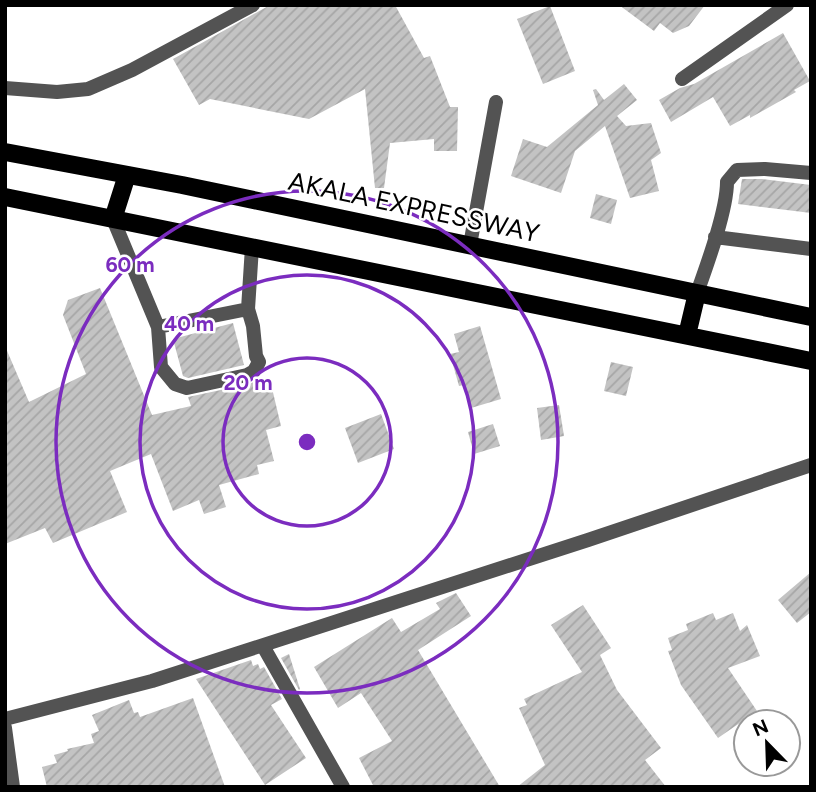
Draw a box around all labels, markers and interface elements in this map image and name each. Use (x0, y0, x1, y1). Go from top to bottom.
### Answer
street label: AKALA EXPRESSWAY (286, 165, 543, 249)
text: 60 m (105, 252, 155, 277)
text: 40 m (164, 311, 214, 336)
text: 20 m (223, 370, 273, 395)
centre of rings (295, 430, 319, 454)
north arrow (732, 708, 802, 778)
text: N (749, 714, 772, 741)

